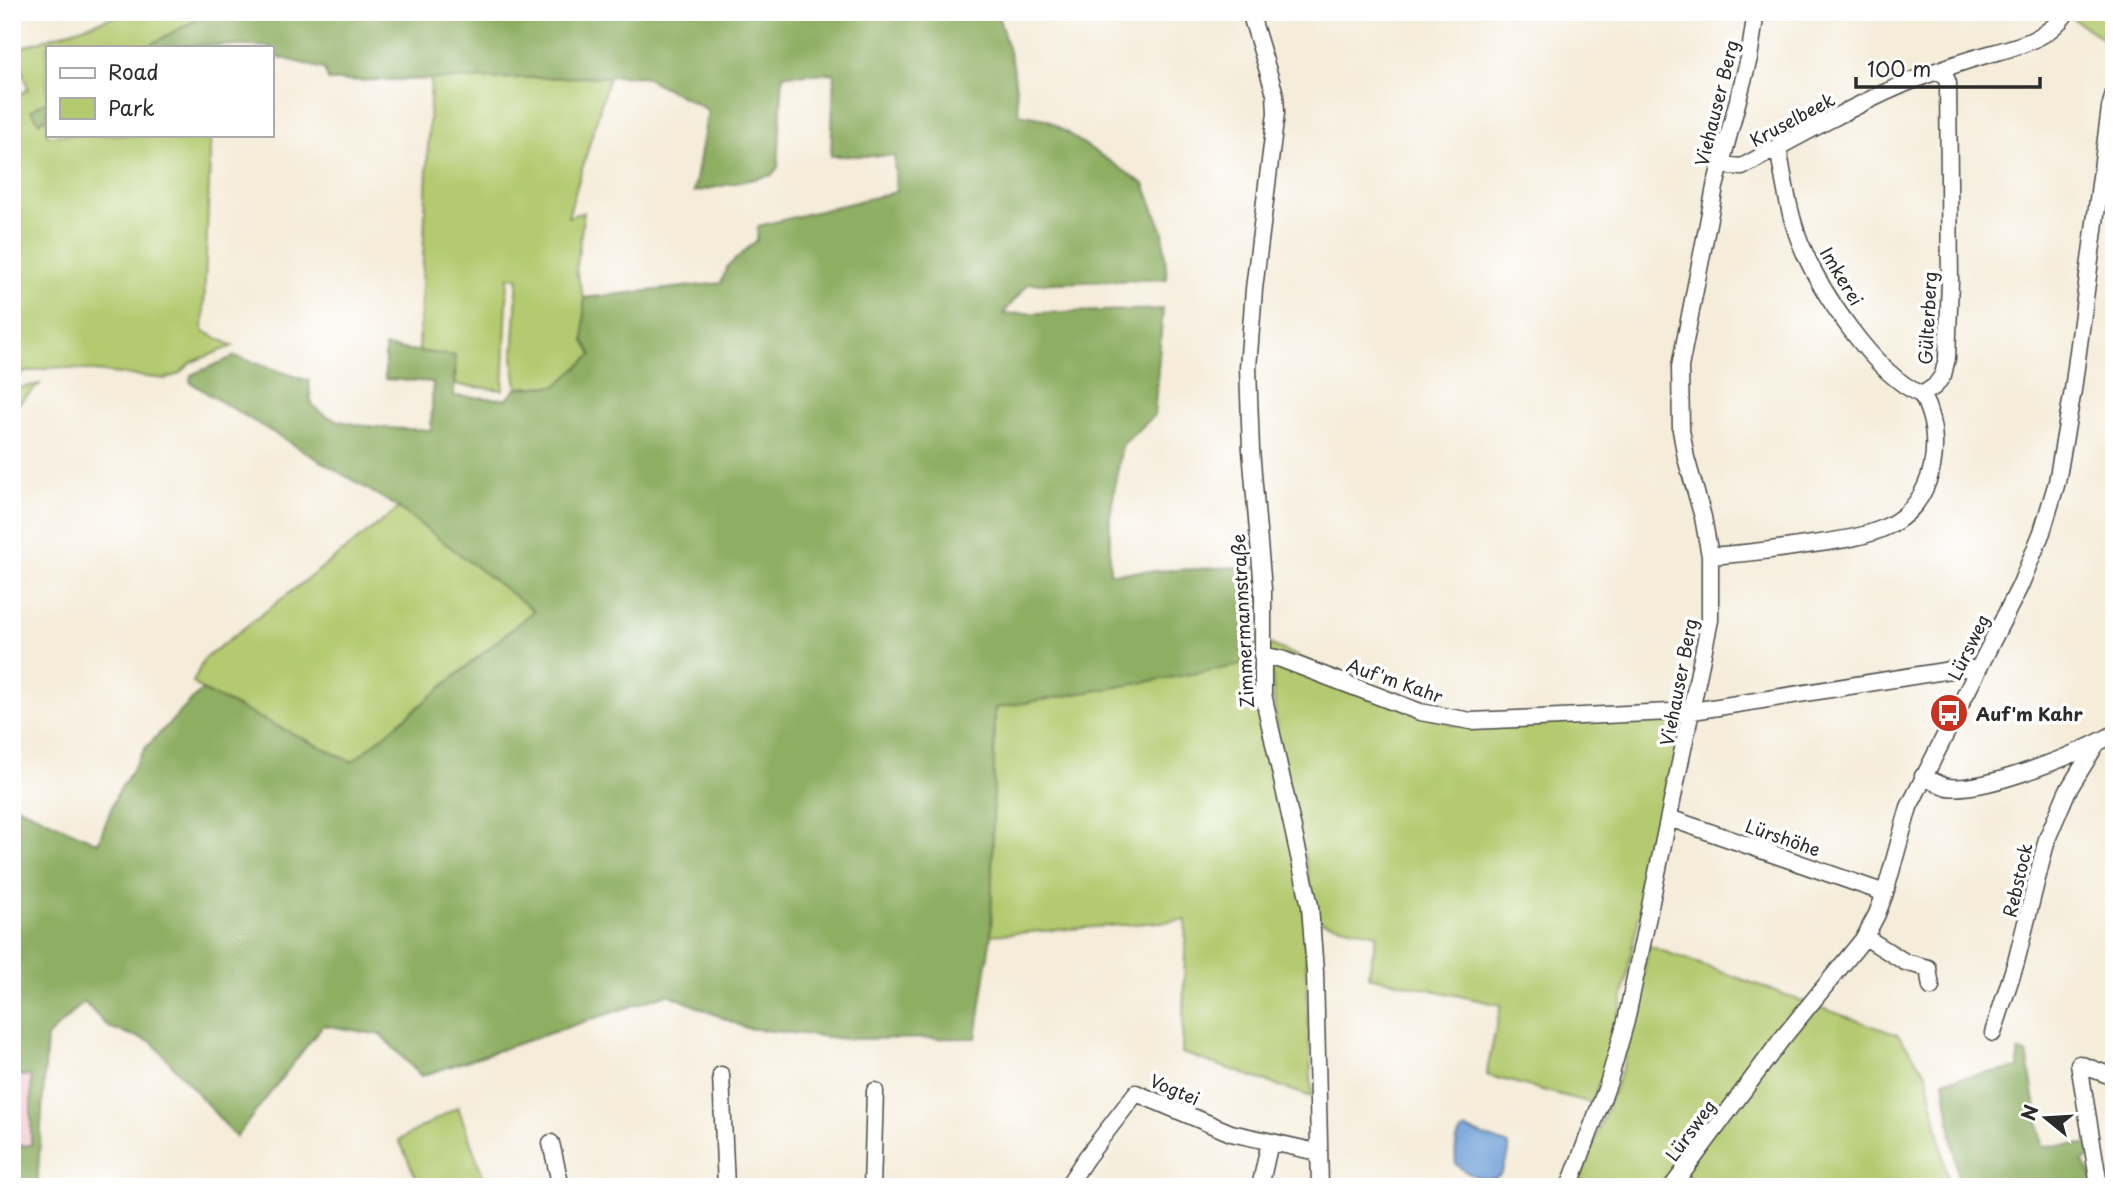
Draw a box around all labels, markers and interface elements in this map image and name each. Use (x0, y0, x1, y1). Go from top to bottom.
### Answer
street label: Viehauser Berg (1687, 37, 1745, 169)
legend (46, 46, 273, 136)
scale bar (1856, 46, 2040, 90)
text: 100 m (1867, 52, 1931, 84)
text: Road (108, 55, 159, 87)
street label: Kruselbeek (1745, 85, 1839, 153)
text: Park (108, 91, 155, 123)
street label: Imkerei (1814, 241, 1870, 311)
street label: Gülterberg (1911, 271, 1943, 365)
street label: Zimmermannstraße (1224, 533, 1260, 709)
street label: Lürsweg (1940, 609, 1996, 685)
street label: Viehauser Berg (1652, 616, 1704, 748)
street label: Auf'm Kahr (1343, 651, 1447, 709)
bus stop icon: Auf'm Kahr (1928, 692, 1970, 734)
place label: Auf'm Kahr (1976, 700, 2083, 727)
street label: Lürshöhe (1742, 812, 1824, 862)
street label: Rebstock (1995, 840, 2039, 920)
street label: Vogtei (1146, 1066, 1204, 1112)
north arrow (2010, 1084, 2080, 1154)
street label: Lürsweg (1658, 1093, 1722, 1167)
text: N (2013, 1101, 2045, 1124)

